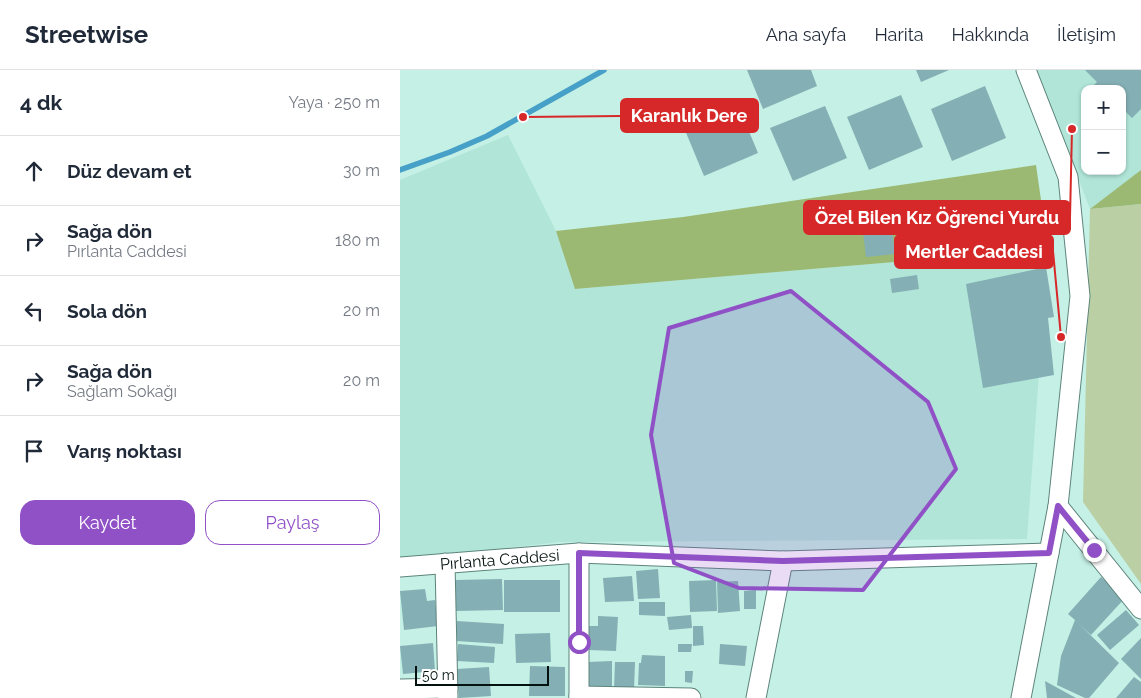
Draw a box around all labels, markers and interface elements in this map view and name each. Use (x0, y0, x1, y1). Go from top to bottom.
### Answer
text: Streetwise (25, 20, 148, 49)
text: Ana sayfa (766, 24, 846, 45)
text: Harita (874, 24, 924, 45)
text: Hakkında (952, 24, 1029, 45)
text: İletişim (1057, 24, 1116, 45)
map controls (1081, 85, 1126, 175)
button: + (1081, 85, 1126, 130)
text: 4 dk (20, 90, 62, 115)
text: Yaya · 250 m (289, 93, 380, 112)
callout: Karanlık Dere (621, 99, 758, 132)
text: Karanlık Dere (631, 105, 747, 126)
button: − (1081, 130, 1126, 175)
icon: ahead (20, 157, 48, 185)
text: Düz devam et (67, 160, 192, 182)
text: 30 m (343, 161, 380, 180)
callout: Özel Bilen Kız Öğrenci Yurdu (804, 201, 1070, 234)
text: Özel Bilen Kız Öğrenci Yurdu (815, 206, 1059, 228)
text: Sağa dön (67, 220, 152, 242)
icon: right (20, 227, 48, 255)
text: 180 m (335, 231, 380, 250)
callout: Mertler Caddesi (895, 235, 1053, 268)
text: Mertler Caddesi (905, 241, 1043, 262)
text: Pırlanta Caddesi (67, 242, 187, 261)
icon: left (20, 297, 48, 325)
text: Sola dön (67, 300, 147, 322)
text: 20 m (343, 301, 380, 320)
text: Sağa dön (67, 360, 152, 382)
icon: right (20, 367, 48, 395)
text: 20 m (343, 371, 380, 390)
text: Sağlam Sokağı (67, 382, 177, 401)
icon: arrive (20, 437, 48, 465)
text: Varış noktası (67, 440, 182, 462)
button: Kaydet (20, 500, 195, 545)
button: Paylaş (205, 500, 380, 545)
route end (1083, 539, 1106, 562)
street label: Pırlanta Caddesi (439, 545, 560, 573)
route start (568, 631, 591, 654)
scale bar (415, 663, 549, 686)
text: 50 m (422, 667, 455, 683)

